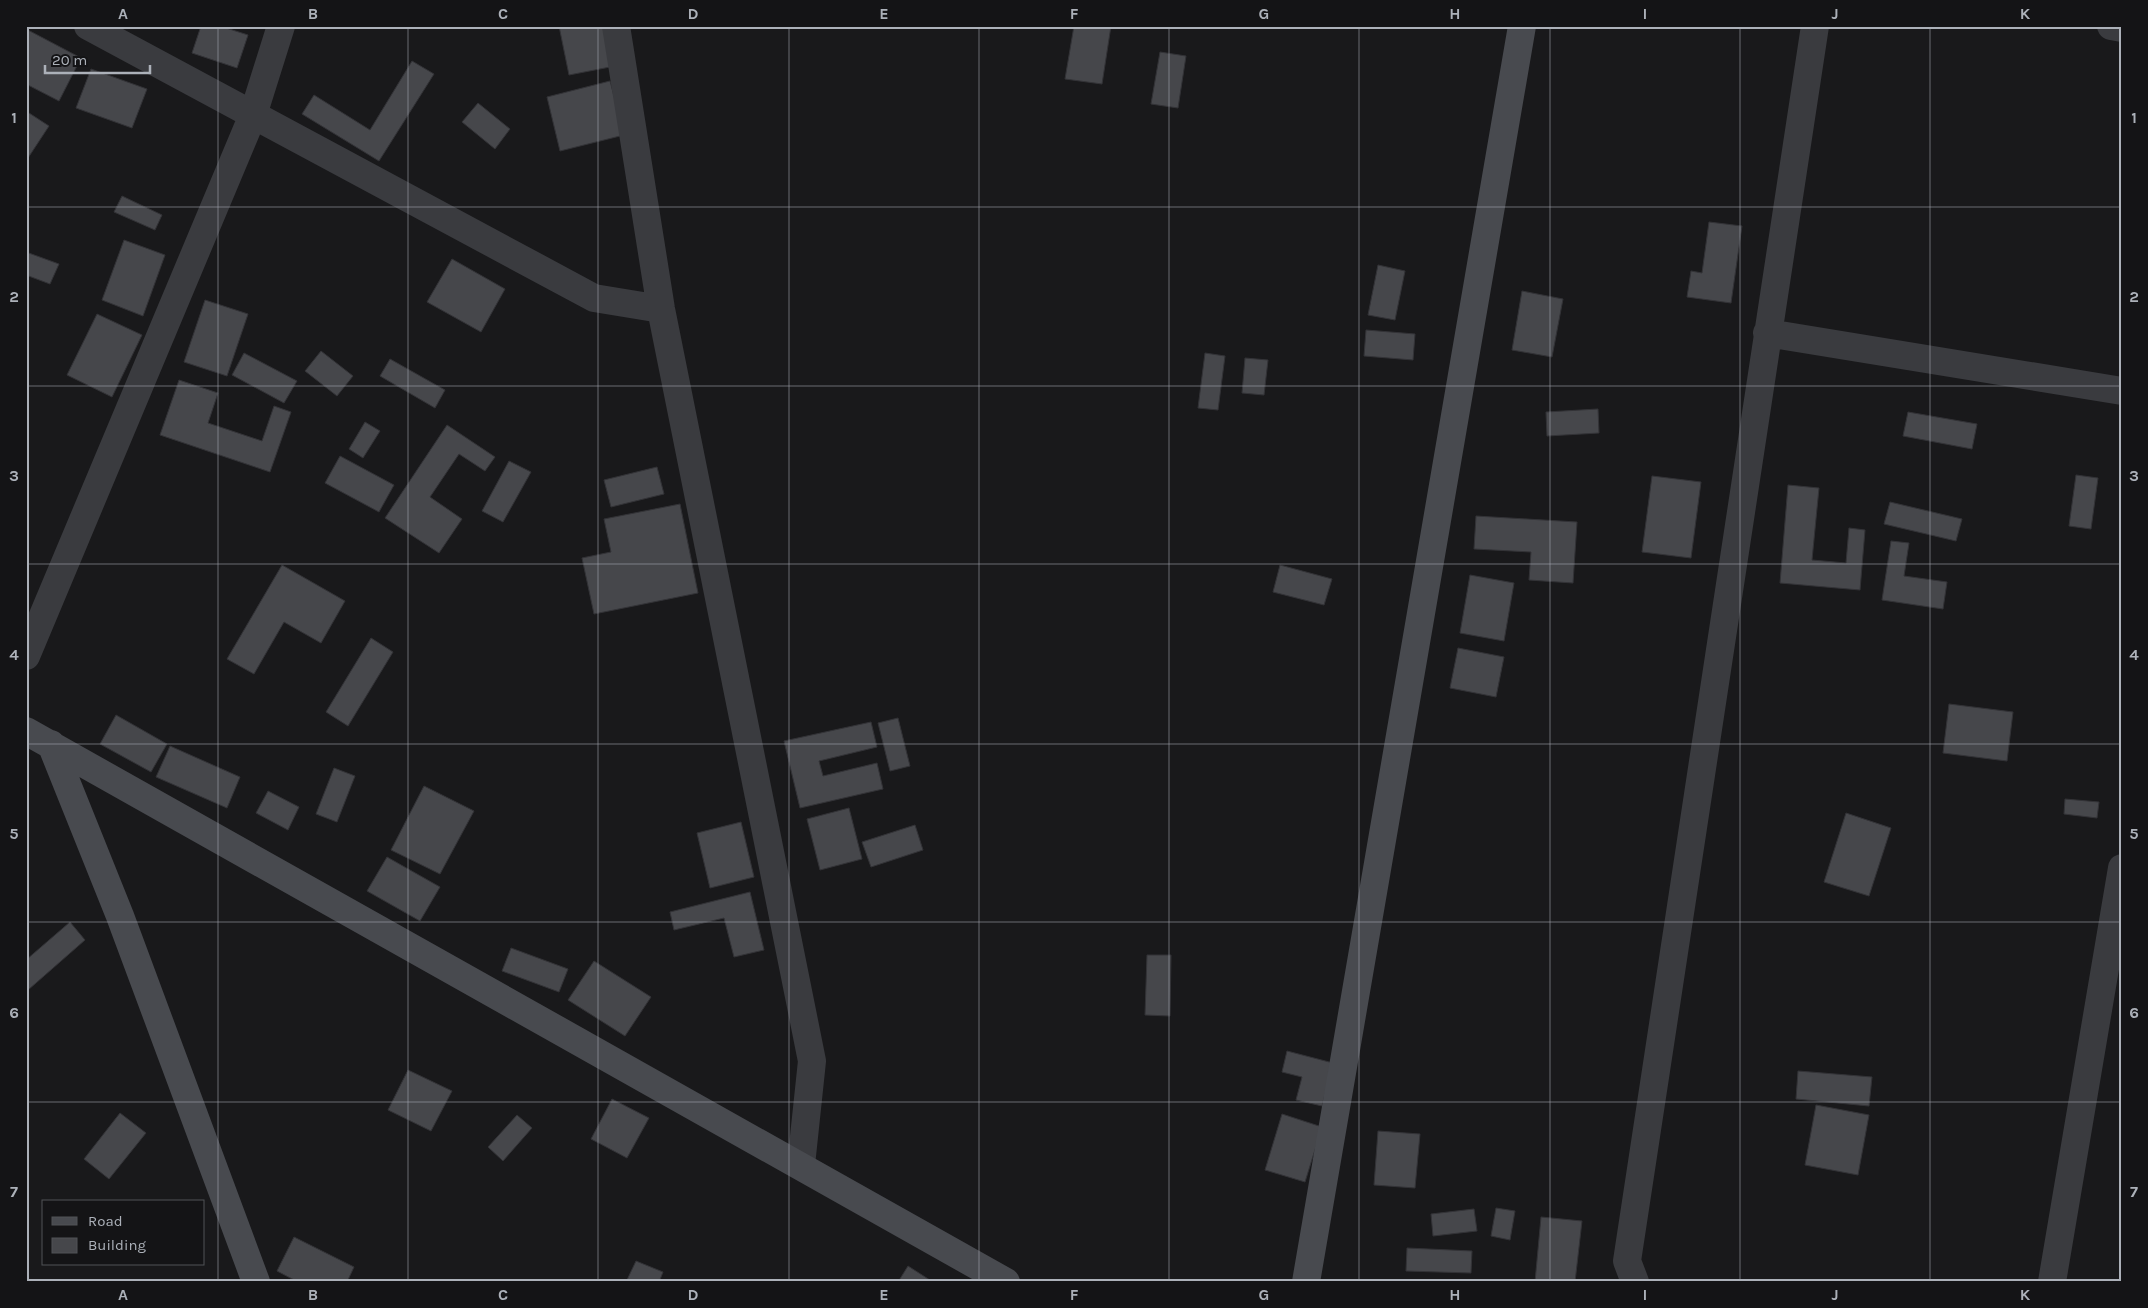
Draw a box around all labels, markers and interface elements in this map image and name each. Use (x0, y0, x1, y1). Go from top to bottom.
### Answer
text: A (118, 4, 128, 23)
text: B (308, 4, 318, 23)
text: C (498, 4, 508, 23)
text: D (688, 4, 699, 23)
text: E (879, 4, 889, 23)
text: F (1070, 4, 1079, 23)
text: G (1259, 4, 1269, 23)
text: H (1449, 4, 1461, 23)
text: I (1643, 4, 1647, 23)
text: J (1831, 4, 1839, 23)
text: K (2020, 4, 2031, 23)
scale bar (45, 42, 150, 74)
text: 20 m (52, 51, 87, 69)
text: 1 (11, 108, 17, 127)
text: 1 (2131, 108, 2137, 127)
text: 2 (9, 287, 19, 306)
text: 2 (2129, 287, 2139, 306)
text: 3 (9, 466, 19, 485)
text: 3 (2129, 466, 2139, 485)
text: 4 (9, 645, 19, 664)
text: 4 (2129, 645, 2139, 664)
text: 5 (9, 824, 19, 843)
text: 5 (2129, 824, 2139, 843)
text: 6 (9, 1003, 19, 1022)
text: 6 (2129, 1003, 2139, 1022)
text: 7 (10, 1182, 18, 1201)
text: 7 (2130, 1182, 2138, 1201)
legend (42, 1200, 205, 1266)
text: Road (88, 1212, 123, 1230)
text: Building (88, 1236, 146, 1254)
text: A (118, 1285, 128, 1304)
text: B (308, 1285, 318, 1304)
text: C (498, 1285, 508, 1304)
text: D (688, 1285, 699, 1304)
text: E (879, 1285, 889, 1304)
text: F (1070, 1285, 1079, 1304)
text: G (1259, 1285, 1269, 1304)
text: H (1449, 1285, 1461, 1304)
text: I (1643, 1285, 1647, 1304)
text: J (1831, 1285, 1839, 1304)
text: K (2020, 1285, 2031, 1304)

